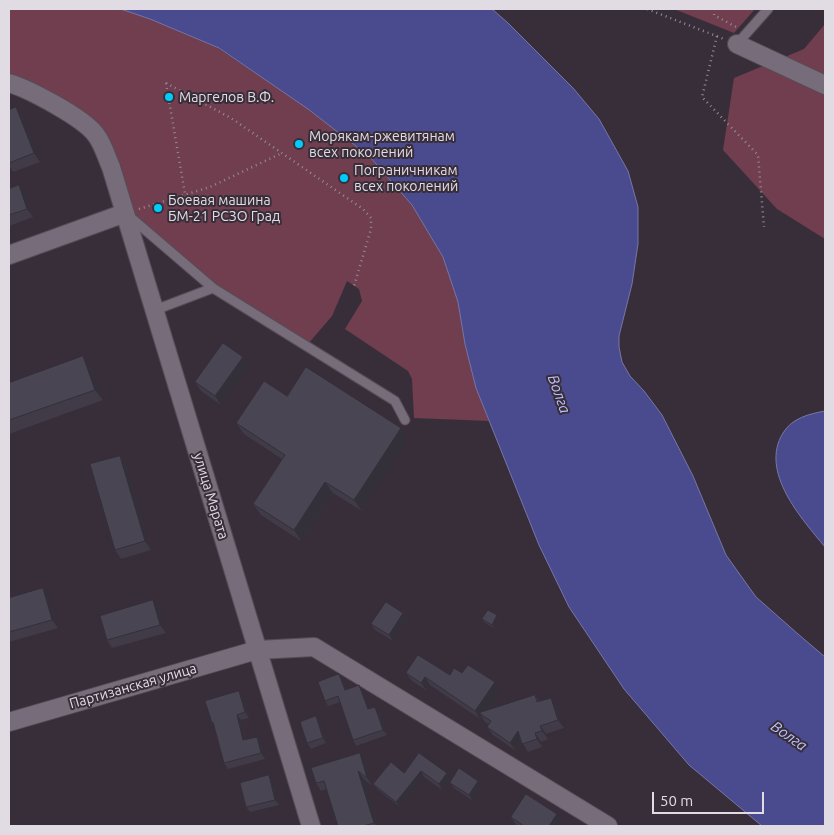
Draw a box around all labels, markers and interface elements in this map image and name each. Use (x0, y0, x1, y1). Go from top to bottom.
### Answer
place label: Маргелов В.Ф. (179, 89, 274, 105)
marker: Маргелов В.Ф. (163, 91, 175, 103)
place label: Морякам-ржевитянам всех поколений (309, 128, 455, 160)
marker: Морякам-ржевитянам всех поколений (293, 138, 305, 150)
place label: Пограничникам всех поколений (354, 162, 458, 194)
marker: Пограничникам всех поколений (338, 172, 350, 184)
place label: Боевая машина БМ-21 РСЗО Град (168, 192, 280, 224)
marker: Боевая машина БМ-21 РСЗО Град (152, 202, 164, 214)
water label: Волга (544, 372, 574, 416)
street label: улица Марата (190, 451, 232, 541)
street label: Партизанская улица (67, 660, 199, 712)
water label: Волга (768, 717, 810, 755)
scale bar (654, 782, 766, 814)
text: 50 m (660, 792, 693, 809)

